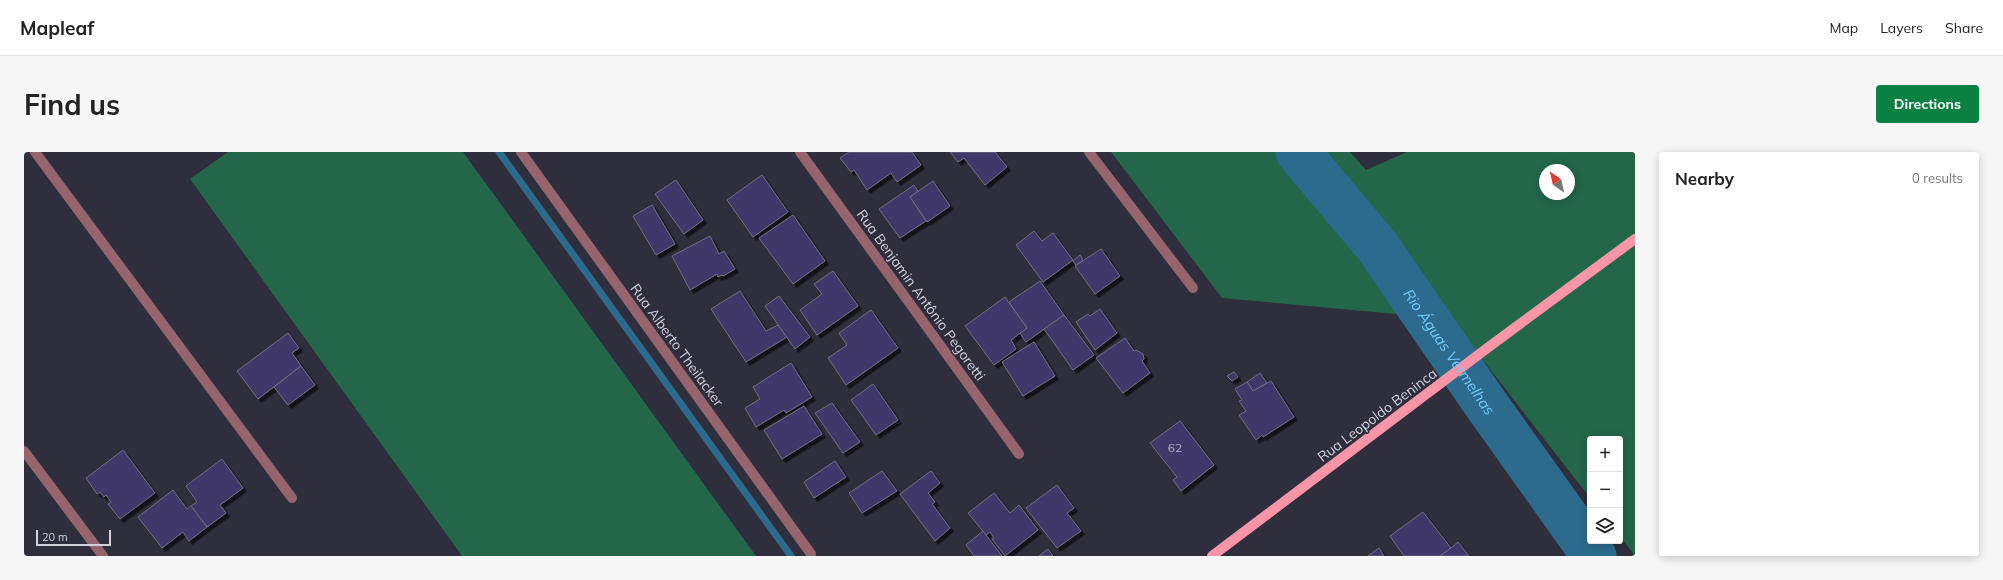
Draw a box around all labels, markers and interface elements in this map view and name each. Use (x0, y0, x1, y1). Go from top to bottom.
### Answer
text: Mapleaf (20, 16, 94, 40)
text: Map (1829, 19, 1858, 37)
text: Layers (1880, 19, 1923, 37)
text: Share (1945, 19, 1983, 37)
button: Directions (1876, 85, 1979, 123)
text: Find us (24, 87, 120, 122)
north arrow (1539, 164, 1575, 200)
text: Nearby (1675, 168, 1734, 189)
text: 0 results (1912, 170, 1963, 186)
street label: Rua Benjamin Antônio Pegoretti (853, 206, 989, 384)
street label: Rua Alberto Theilacker (626, 280, 728, 411)
water label: Rio Águas Vermelhas (1400, 285, 1500, 418)
street label: Rua Leopoldo Beninca (1314, 364, 1440, 466)
map controls (1587, 436, 1623, 544)
button: + (1587, 436, 1623, 472)
house number: 62 (1168, 440, 1182, 455)
button: − (1587, 472, 1623, 508)
button: layers (1587, 508, 1623, 544)
scale bar (36, 528, 111, 547)
text: 20 m (42, 530, 68, 544)

